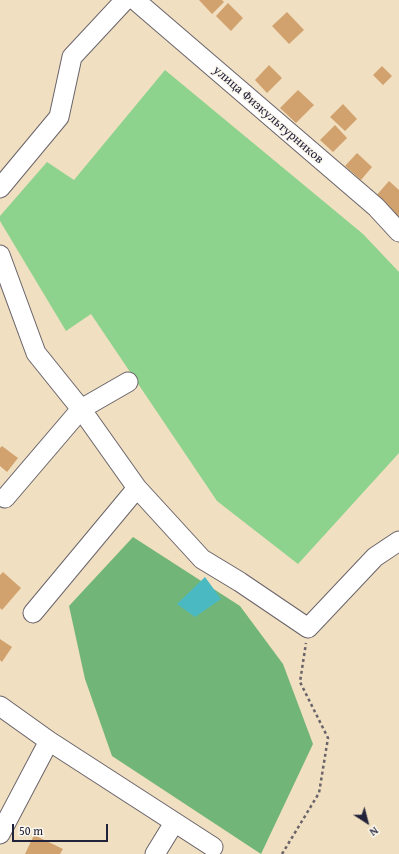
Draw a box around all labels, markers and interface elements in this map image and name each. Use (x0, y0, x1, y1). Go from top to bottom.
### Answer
street label: улица Физкультурников (210, 63, 326, 167)
north arrow (347, 802, 387, 842)
scale bar (14, 816, 110, 842)
text: 50 m (19, 822, 43, 839)
text: N (366, 823, 382, 840)

